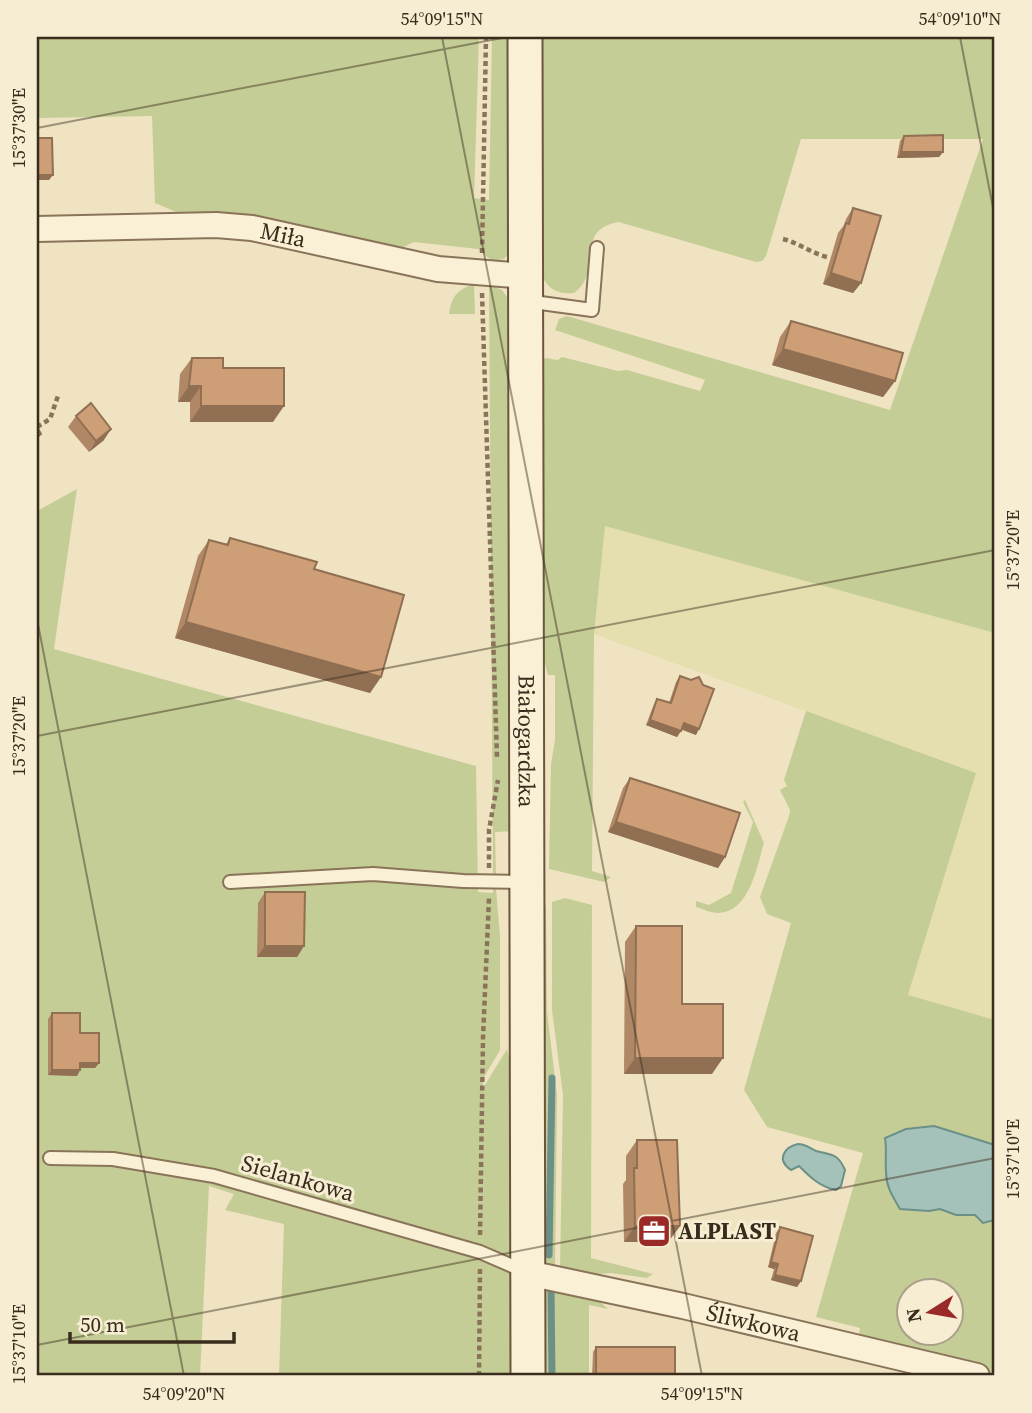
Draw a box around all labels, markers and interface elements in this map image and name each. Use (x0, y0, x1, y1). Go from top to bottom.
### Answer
text: 54°09'15"N (401, 6, 483, 31)
text: 54°09'10"N (919, 6, 1001, 31)
text: 15°37'30"E (6, 88, 31, 168)
street label: Miła (257, 214, 309, 255)
text: 15°37'20"E (1000, 510, 1025, 590)
street label: Białogardzka (510, 674, 543, 808)
text: 15°37'20"E (6, 696, 31, 776)
text: 15°37'10"E (1000, 1119, 1025, 1199)
street label: Sielankowa (238, 1147, 358, 1209)
office icon: ALPLAST (635, 1212, 673, 1250)
place label: ALPLAST (678, 1215, 776, 1247)
north arrow (895, 1276, 965, 1346)
street label: Śliwkowa (703, 1296, 804, 1350)
scale bar (70, 1301, 234, 1345)
text: 15°37'10"E (6, 1304, 31, 1384)
text: N (899, 1306, 927, 1325)
text: 50 m (80, 1310, 125, 1339)
text: 54°09'20"N (143, 1381, 225, 1406)
text: 54°09'15"N (661, 1381, 743, 1406)

